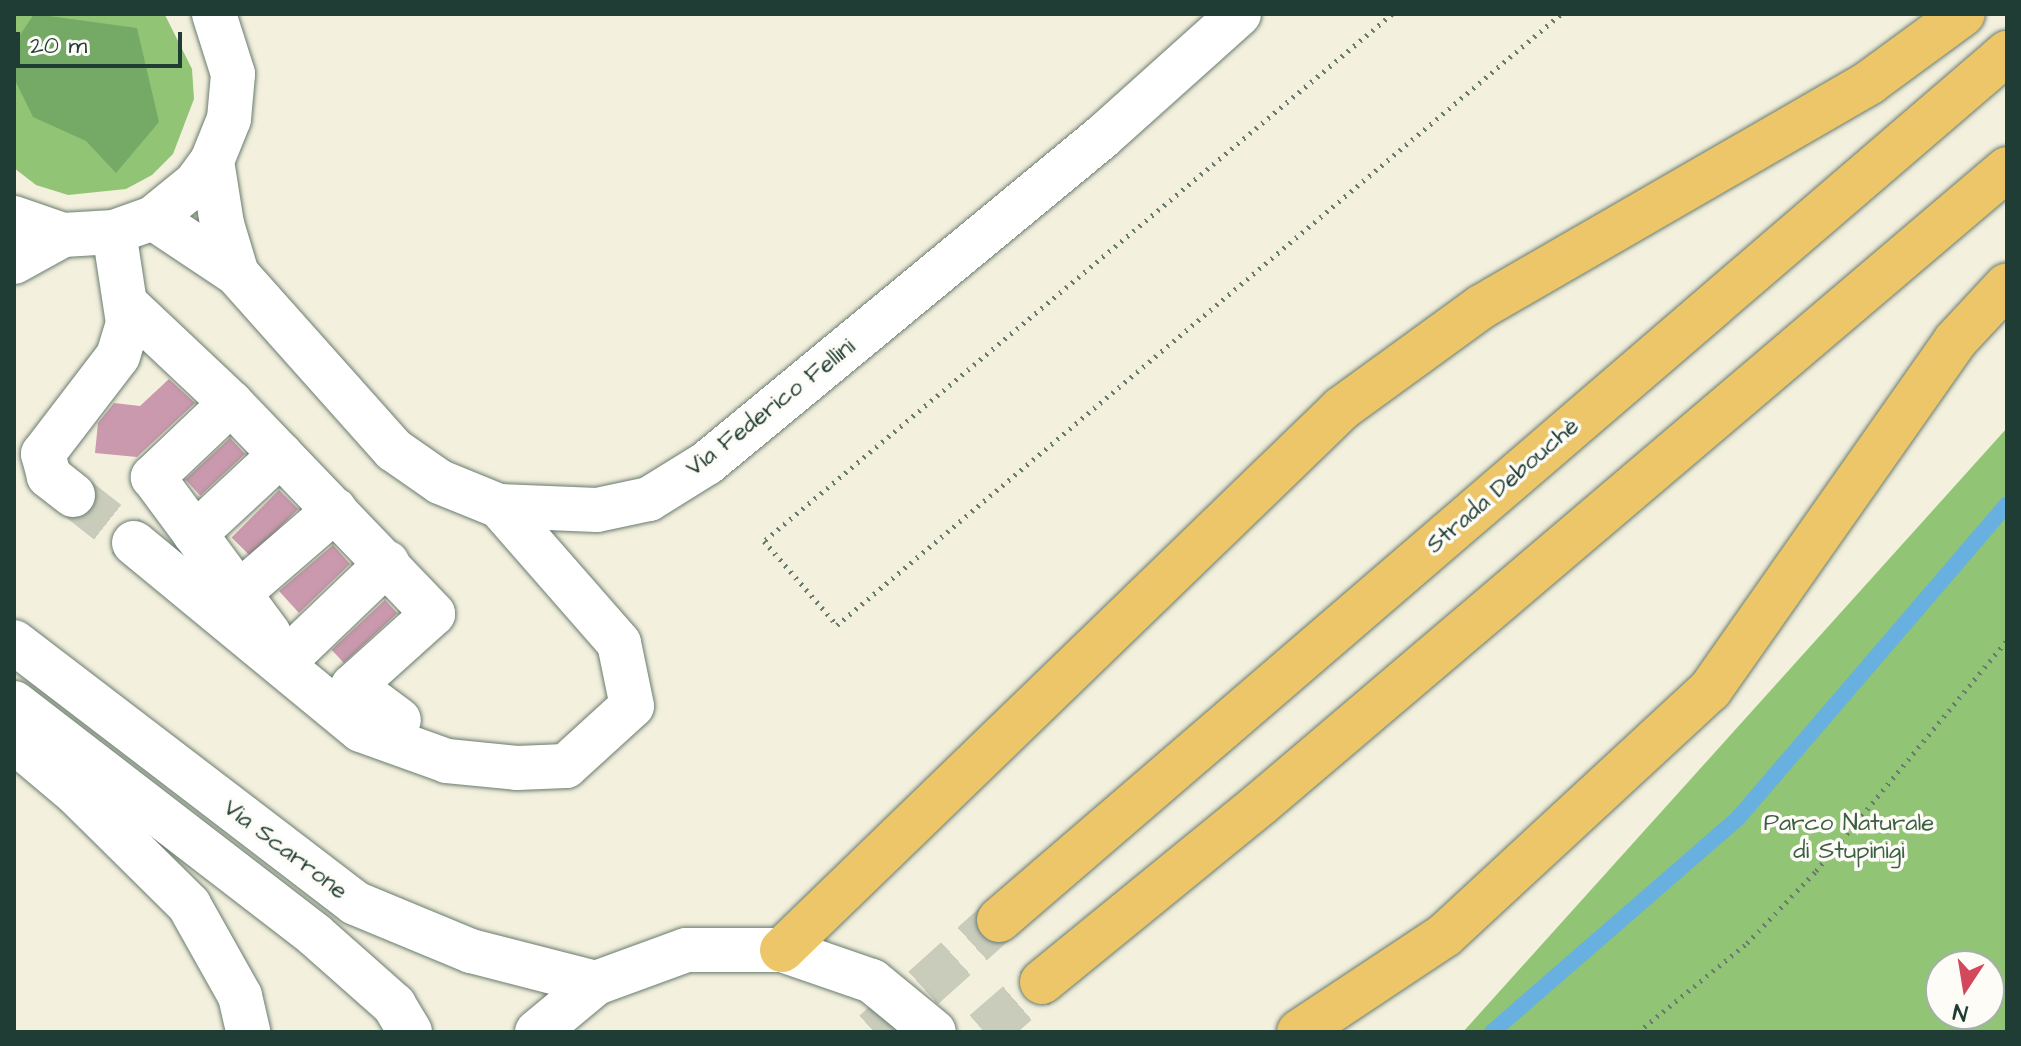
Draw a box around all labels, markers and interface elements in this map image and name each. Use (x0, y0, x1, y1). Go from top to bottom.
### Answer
scale bar (20, 16, 186, 66)
text: 20 m (30, 29, 87, 63)
street label: Via Federico Fellini (681, 333, 861, 483)
street label: Strada Debouchè (1421, 412, 1585, 560)
street label: Via Scarrone (217, 794, 353, 906)
park label: Parco Naturale di Stupinigi (1764, 810, 1934, 866)
north arrow (1925, 950, 2005, 1030)
text: N (1950, 995, 1970, 1029)

